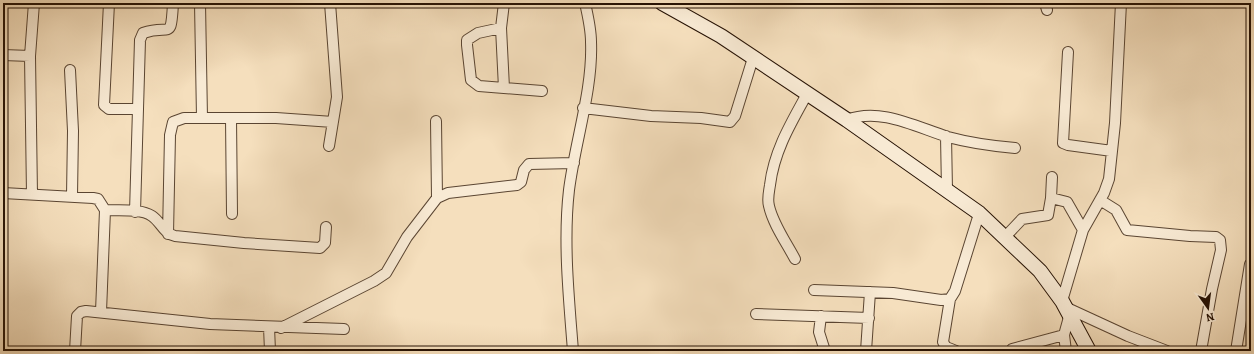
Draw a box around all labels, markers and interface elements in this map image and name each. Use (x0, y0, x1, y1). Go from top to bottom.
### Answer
north arrow (1188, 288, 1228, 328)
text: N (1205, 309, 1216, 325)

